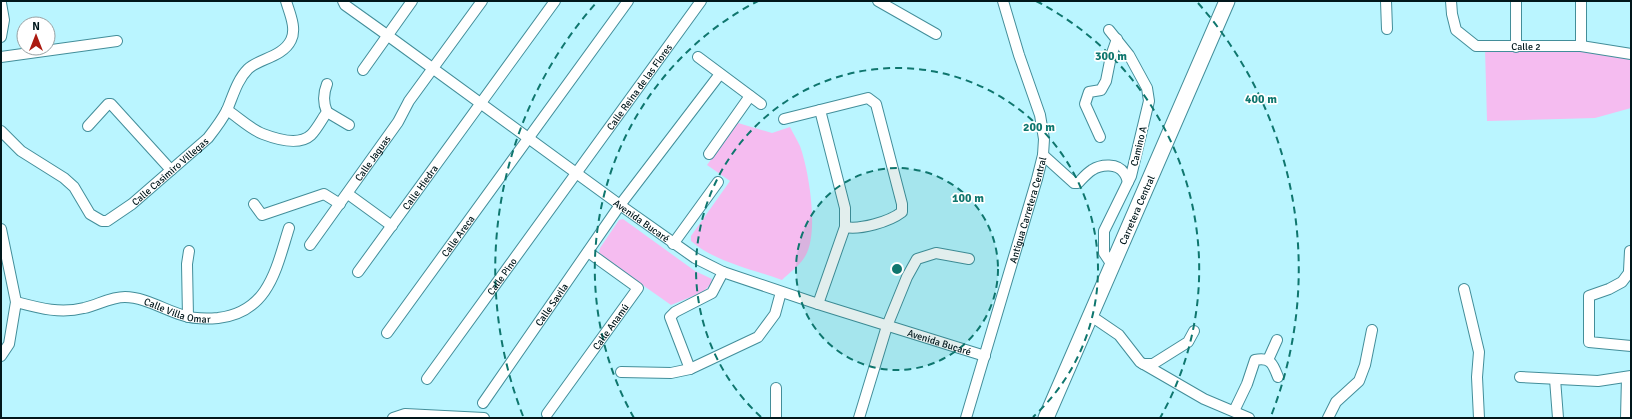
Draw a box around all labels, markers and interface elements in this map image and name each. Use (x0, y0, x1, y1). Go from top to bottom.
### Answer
north arrow (16, 16, 56, 56)
text: N (32, 20, 40, 33)
street label: Calle Reina de las Flores (604, 41, 675, 133)
street label: Calle 2 (1511, 41, 1541, 53)
text: 300 m (1095, 49, 1127, 64)
text: 400 m (1245, 92, 1277, 107)
text: 200 m (1023, 120, 1055, 135)
street label: Camino A (1128, 125, 1150, 167)
street label: Calle Jaguas (353, 133, 394, 184)
street label: Calle Casimiro Villegas (130, 135, 212, 209)
street label: Antigua Carretera Central (1007, 156, 1049, 265)
street label: Calle Hiedra (400, 163, 441, 212)
street label: Carretera Central (1117, 174, 1158, 247)
text: 100 m (952, 191, 984, 206)
street label: Avenida Bucaré (611, 197, 671, 245)
street label: Calle Areca (439, 213, 477, 260)
street label: Calle Pino (485, 256, 520, 298)
centre of rings (890, 262, 904, 276)
street label: Calle Savila (533, 281, 571, 329)
street label: Calle Villa Omar (142, 296, 211, 326)
street label: Calle Anamú (590, 302, 632, 352)
street label: Avenida Bucaré (906, 327, 972, 358)

